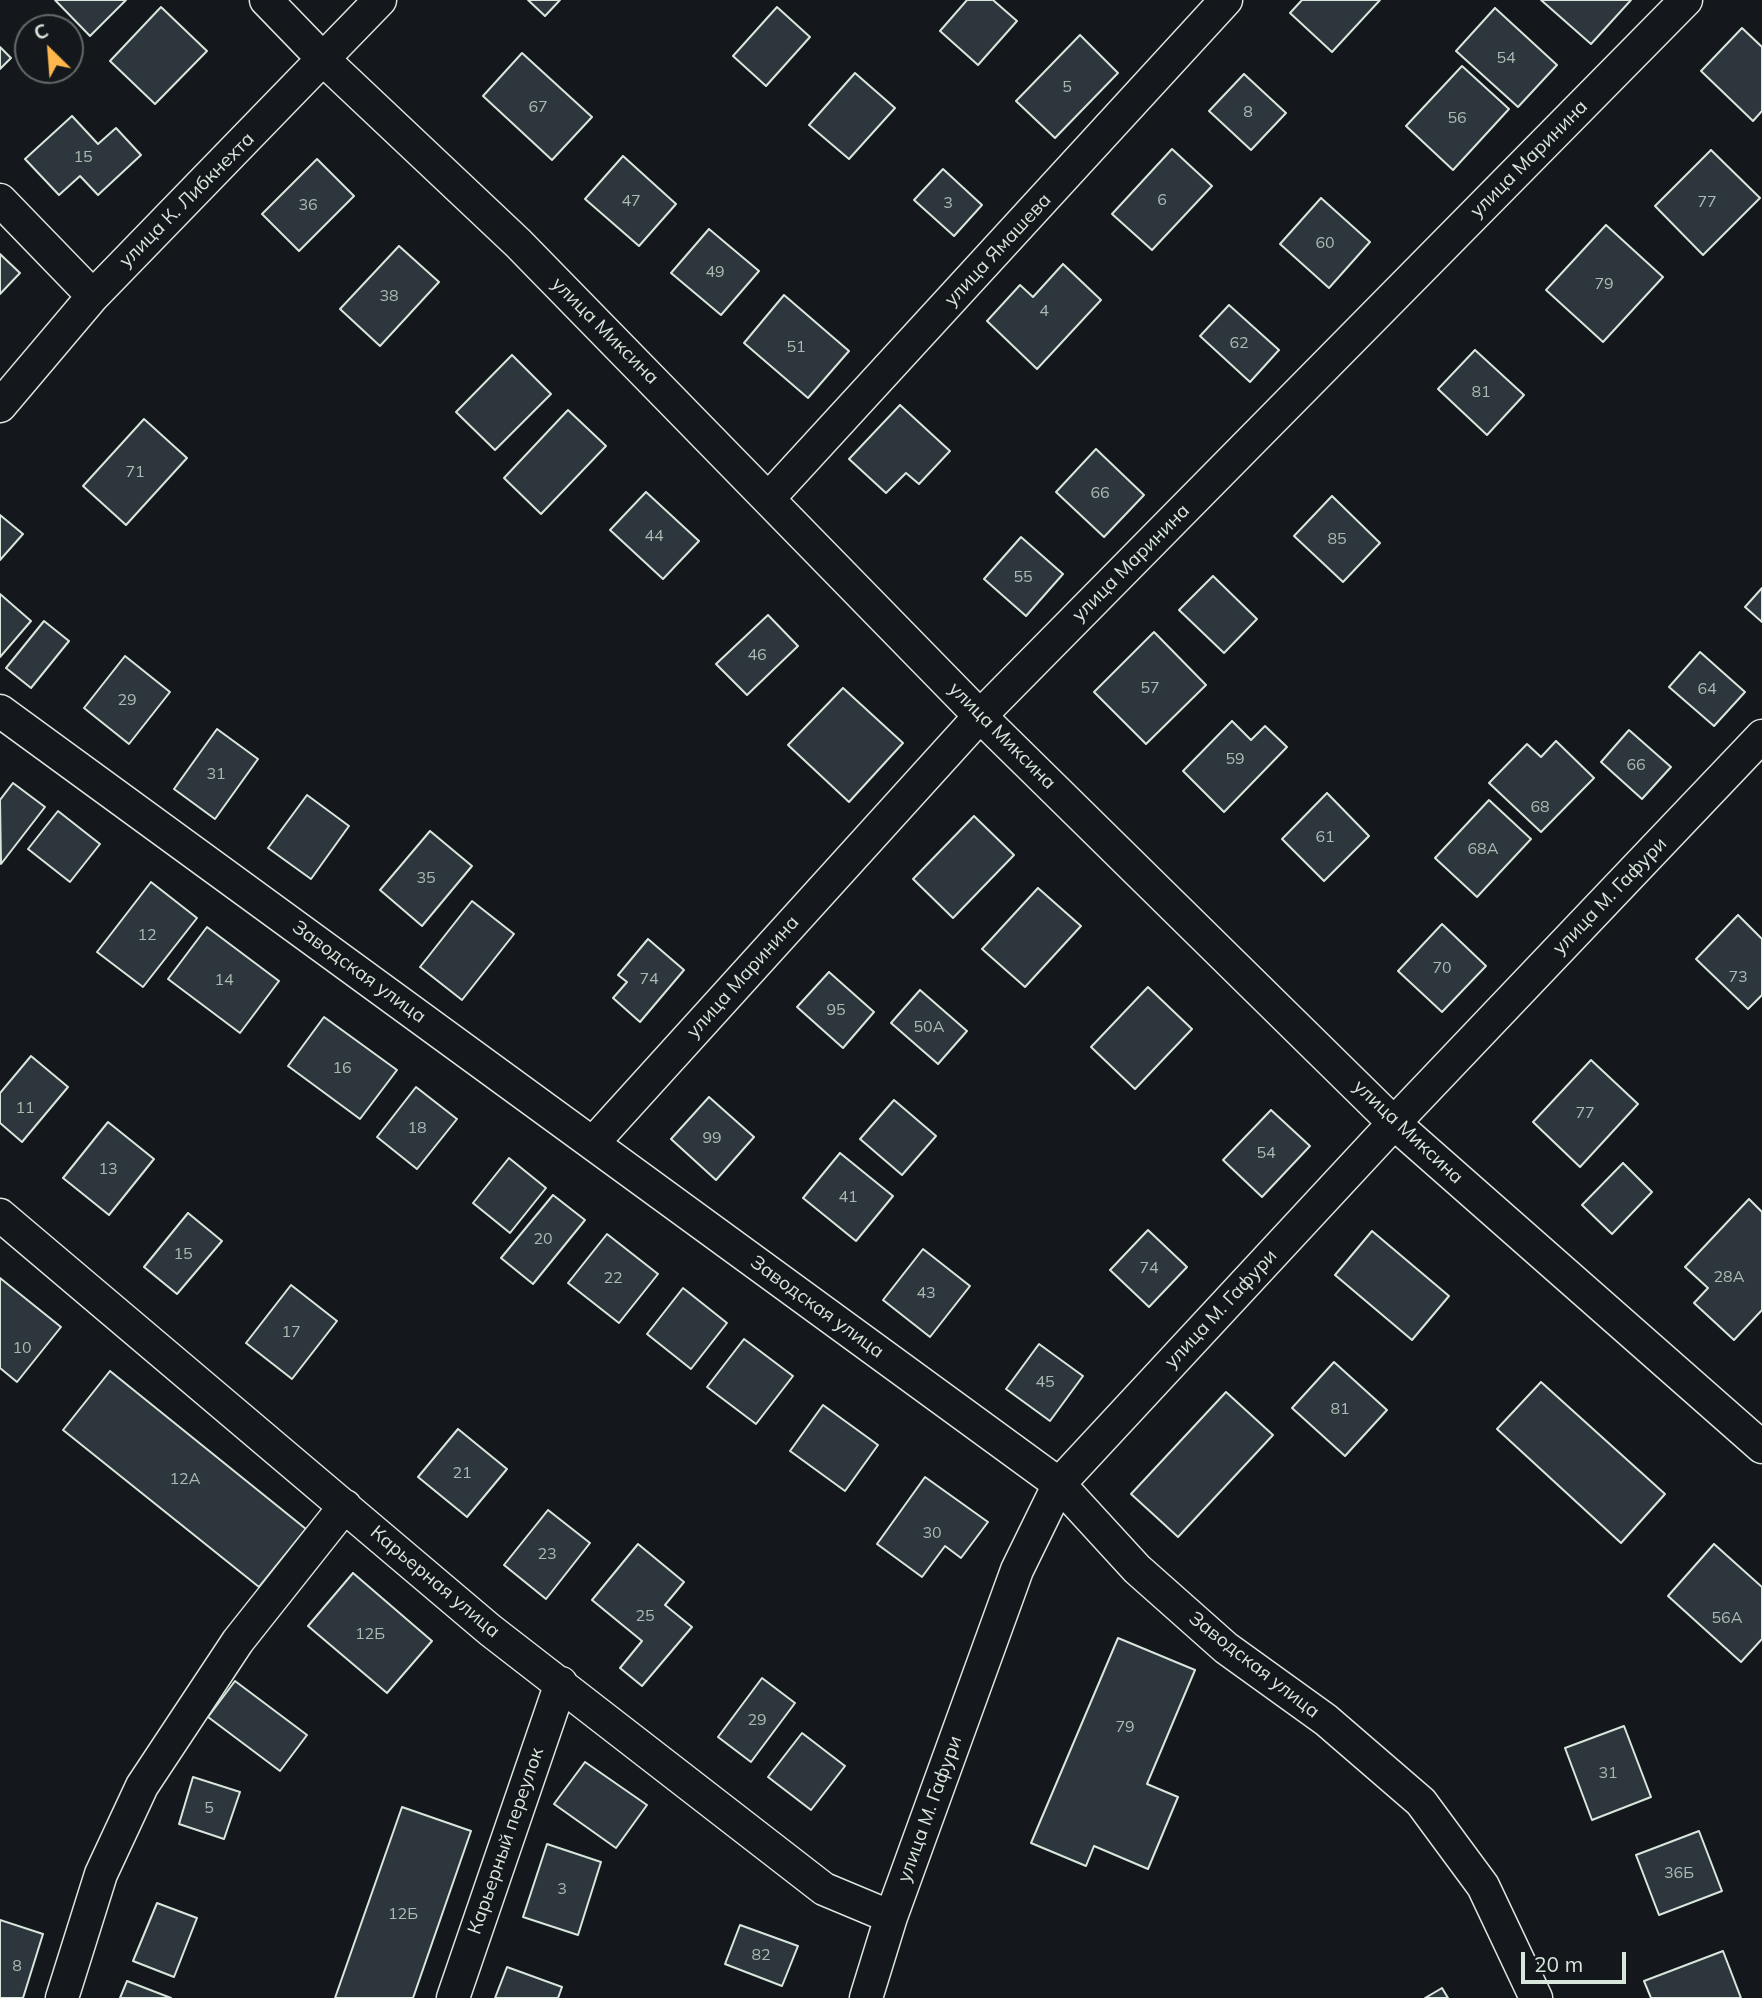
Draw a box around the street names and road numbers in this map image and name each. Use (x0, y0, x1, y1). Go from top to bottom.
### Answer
street label: улица Маринина (1466, 96, 1592, 222)
street label: улица К. Либкнехта (115, 128, 259, 272)
street label: улица Ямашева (940, 189, 1056, 311)
street label: улица Миксина (547, 273, 663, 389)
street label: улица Маринина (1068, 500, 1194, 626)
street label: улица Миксина (944, 678, 1060, 794)
street label: улица М. Гафури (1548, 833, 1672, 959)
street label: улица Маринина (682, 911, 804, 1043)
street label: Заводская улица (288, 916, 430, 1028)
street label: улица Миксина (1348, 1075, 1468, 1189)
street label: улица М. Гафури (1160, 1245, 1282, 1373)
street label: Заводская улица (746, 1251, 888, 1363)
street label: Карьерная улица (366, 1521, 504, 1643)
street label: Заводская улица (1184, 1607, 1324, 1723)
street label: улица М. Гафури (893, 1733, 967, 1885)
street label: Карьерный переулок (463, 1745, 549, 1937)

